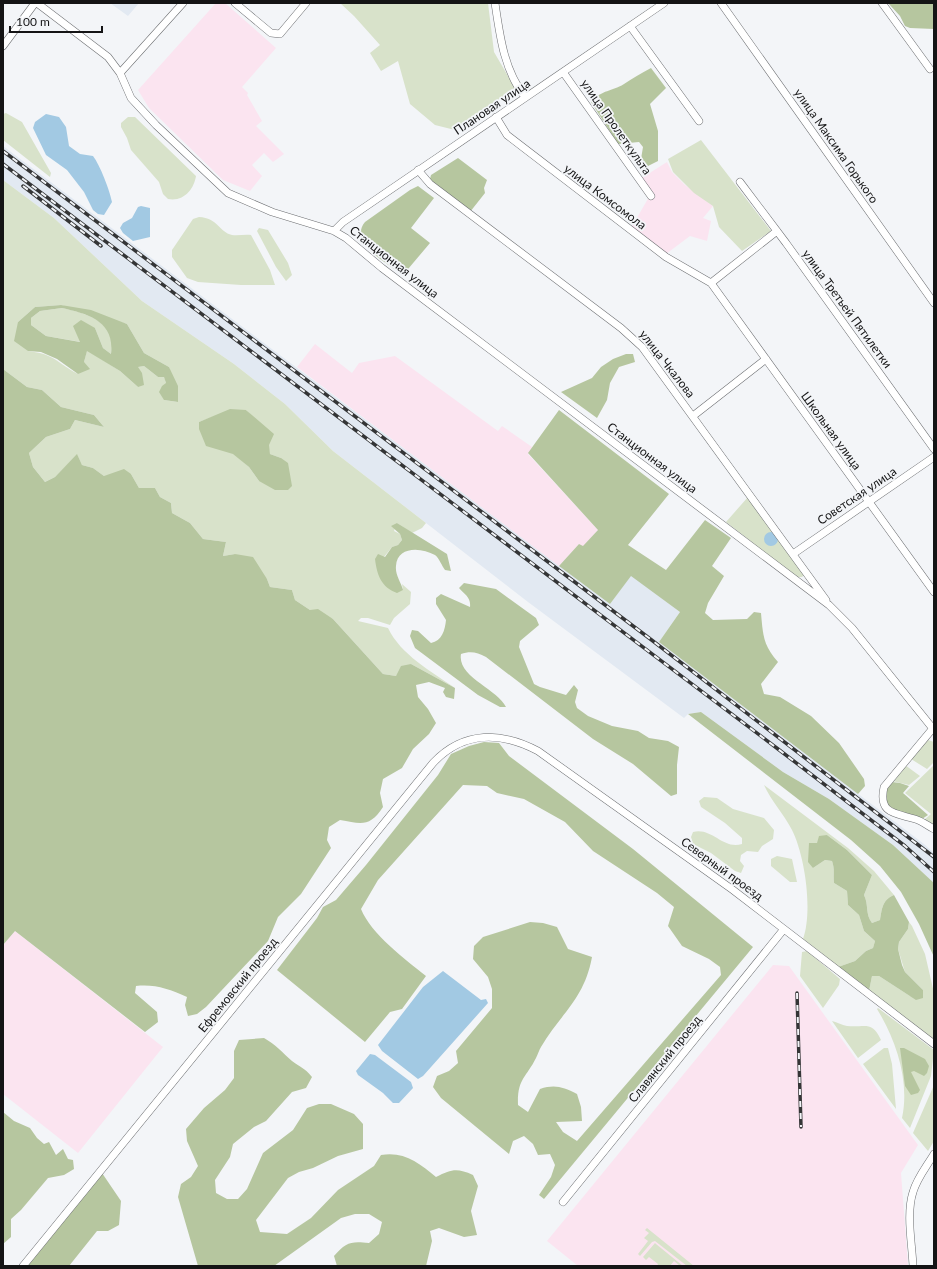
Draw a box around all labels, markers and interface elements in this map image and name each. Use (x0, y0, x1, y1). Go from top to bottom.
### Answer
scale bar (10, 8, 102, 34)
text: 100 m (16, 14, 50, 29)
street label: Плановая улица (451, 75, 533, 138)
street label: улица Пролеткульта (578, 76, 655, 177)
street label: улица Максима Горького (791, 85, 882, 206)
street label: улица Комсомола (561, 161, 649, 232)
street label: Станционная улица (347, 222, 442, 301)
street label: улица Третьей Пятилетки (799, 247, 895, 371)
street label: улица Чкалова (636, 327, 698, 400)
street label: Школьная улица (798, 389, 865, 473)
street label: Станционная улица (604, 419, 700, 496)
street label: Советская улица (814, 464, 899, 528)
street label: Северный проезд (678, 834, 767, 904)
street label: Ефремовский проезд (195, 934, 281, 1035)
street label: Славянский проезд (625, 1012, 705, 1105)

